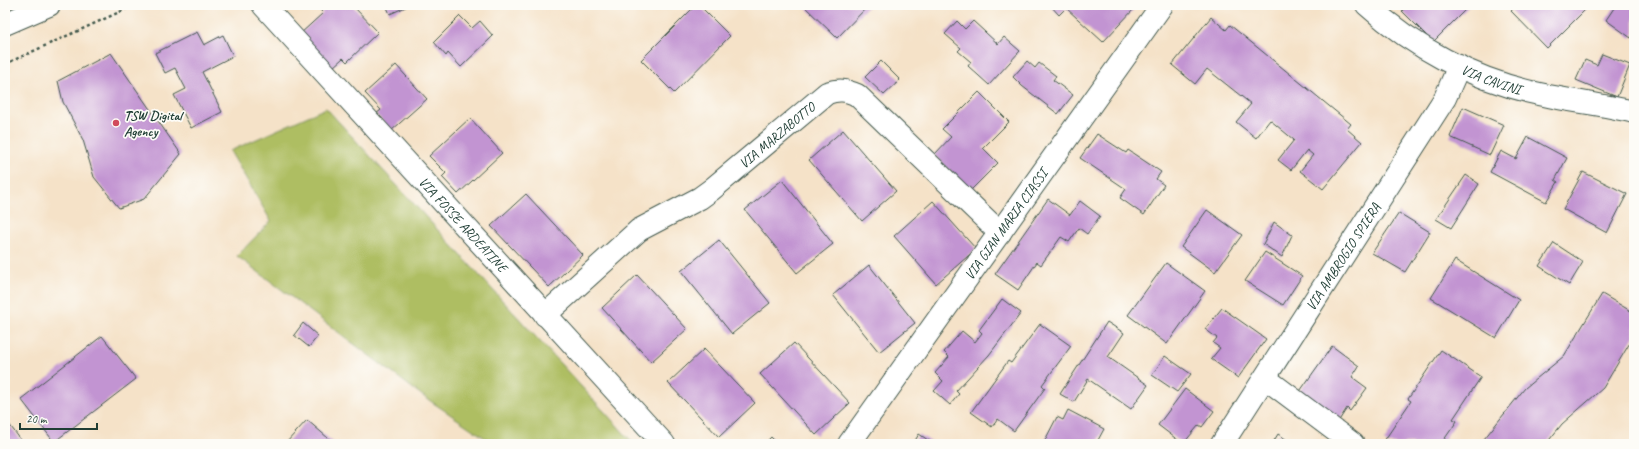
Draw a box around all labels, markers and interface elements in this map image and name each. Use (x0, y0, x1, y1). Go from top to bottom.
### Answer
street label: VIA CAVINI (1459, 61, 1526, 99)
street label: VIA MARZABOTTO (736, 97, 820, 172)
place label: TSW Digital Agency (124, 107, 184, 140)
marker: TSW Digital Agency (111, 118, 121, 128)
street label: VIA GIAN MARIA CIASSI (961, 163, 1053, 283)
street label: VIA FOSSE ARDEATINE (415, 173, 512, 277)
street label: VIA AMBROGIO SPIERA (1302, 199, 1385, 314)
scale bar (20, 405, 97, 431)
text: 20 m (26, 411, 48, 427)

